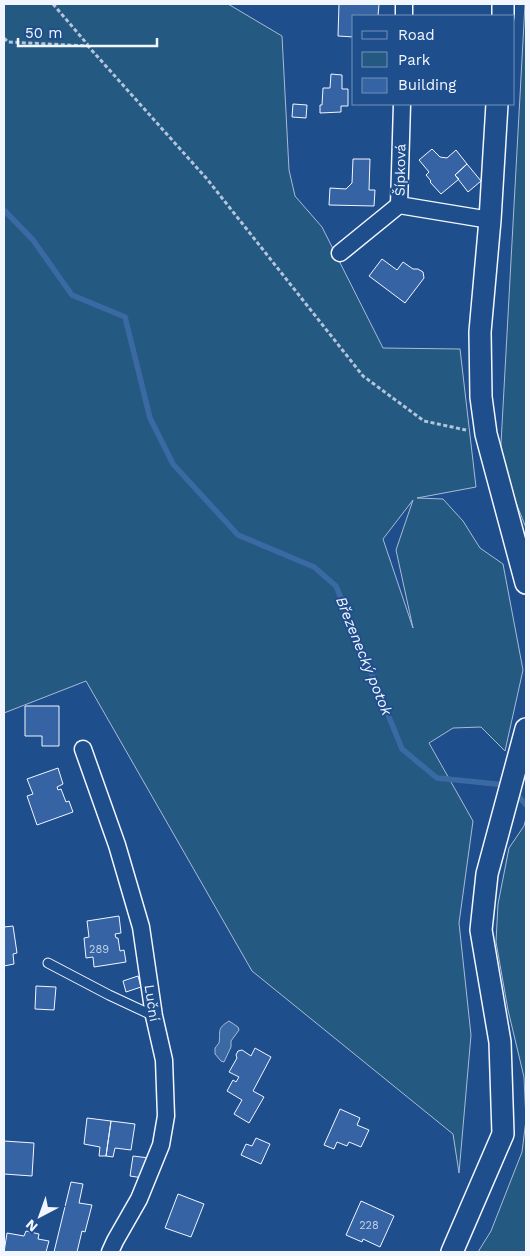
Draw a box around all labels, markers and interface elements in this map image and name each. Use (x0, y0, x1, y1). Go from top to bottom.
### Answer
scale bar (18, 15, 156, 47)
legend (352, 15, 515, 105)
text: 50 m (25, 24, 62, 42)
text: Road (398, 26, 435, 44)
text: Park (398, 51, 431, 69)
text: Building (398, 76, 456, 94)
street label: Šípková (392, 144, 408, 196)
water label: Březenecký potok (332, 594, 396, 719)
house number: 289 (89, 943, 109, 956)
street label: Luční (141, 983, 163, 1023)
north arrow (15, 1191, 65, 1241)
text: N (22, 1216, 41, 1235)
house number: 228 (359, 1219, 379, 1232)

